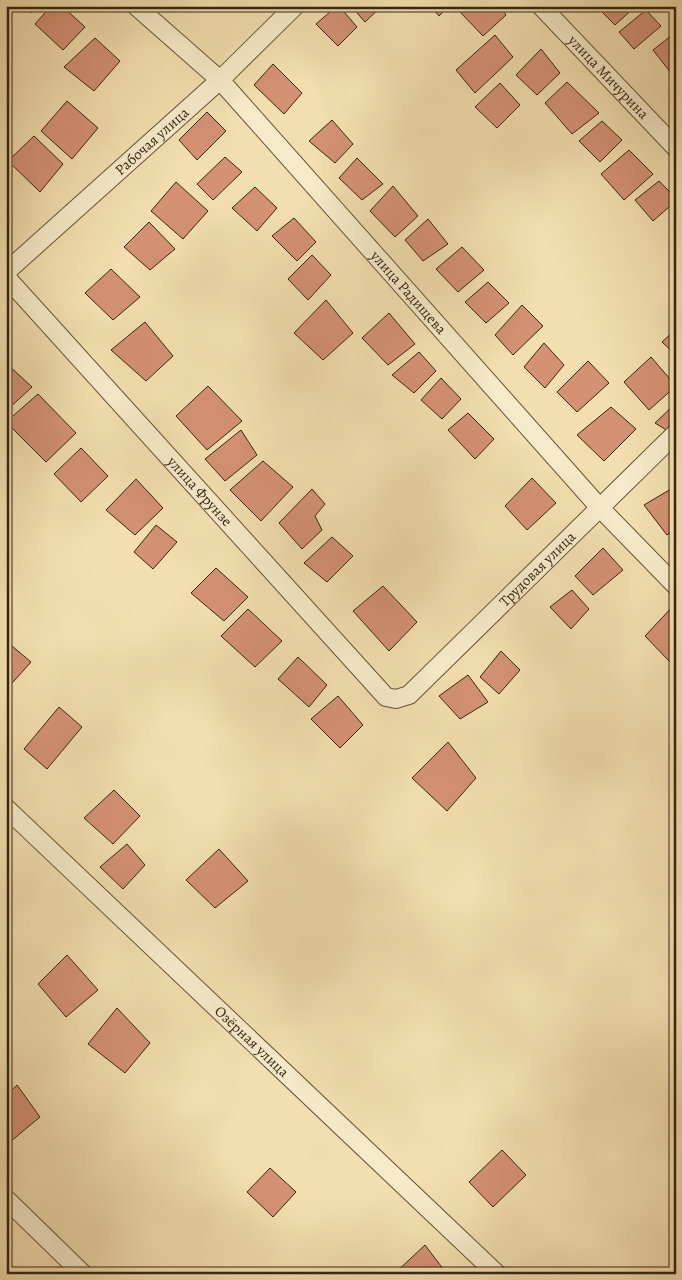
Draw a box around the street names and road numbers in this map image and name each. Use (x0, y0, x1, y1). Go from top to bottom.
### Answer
street label: улица Мичурина (563, 30, 653, 123)
street label: Рабочая улица (111, 103, 193, 180)
street label: улица Радищева (365, 246, 451, 339)
street label: улица Фрунзе (162, 451, 237, 531)
street label: Трудовая улица (495, 527, 580, 611)
street label: Озёрная улица (210, 1001, 294, 1082)

